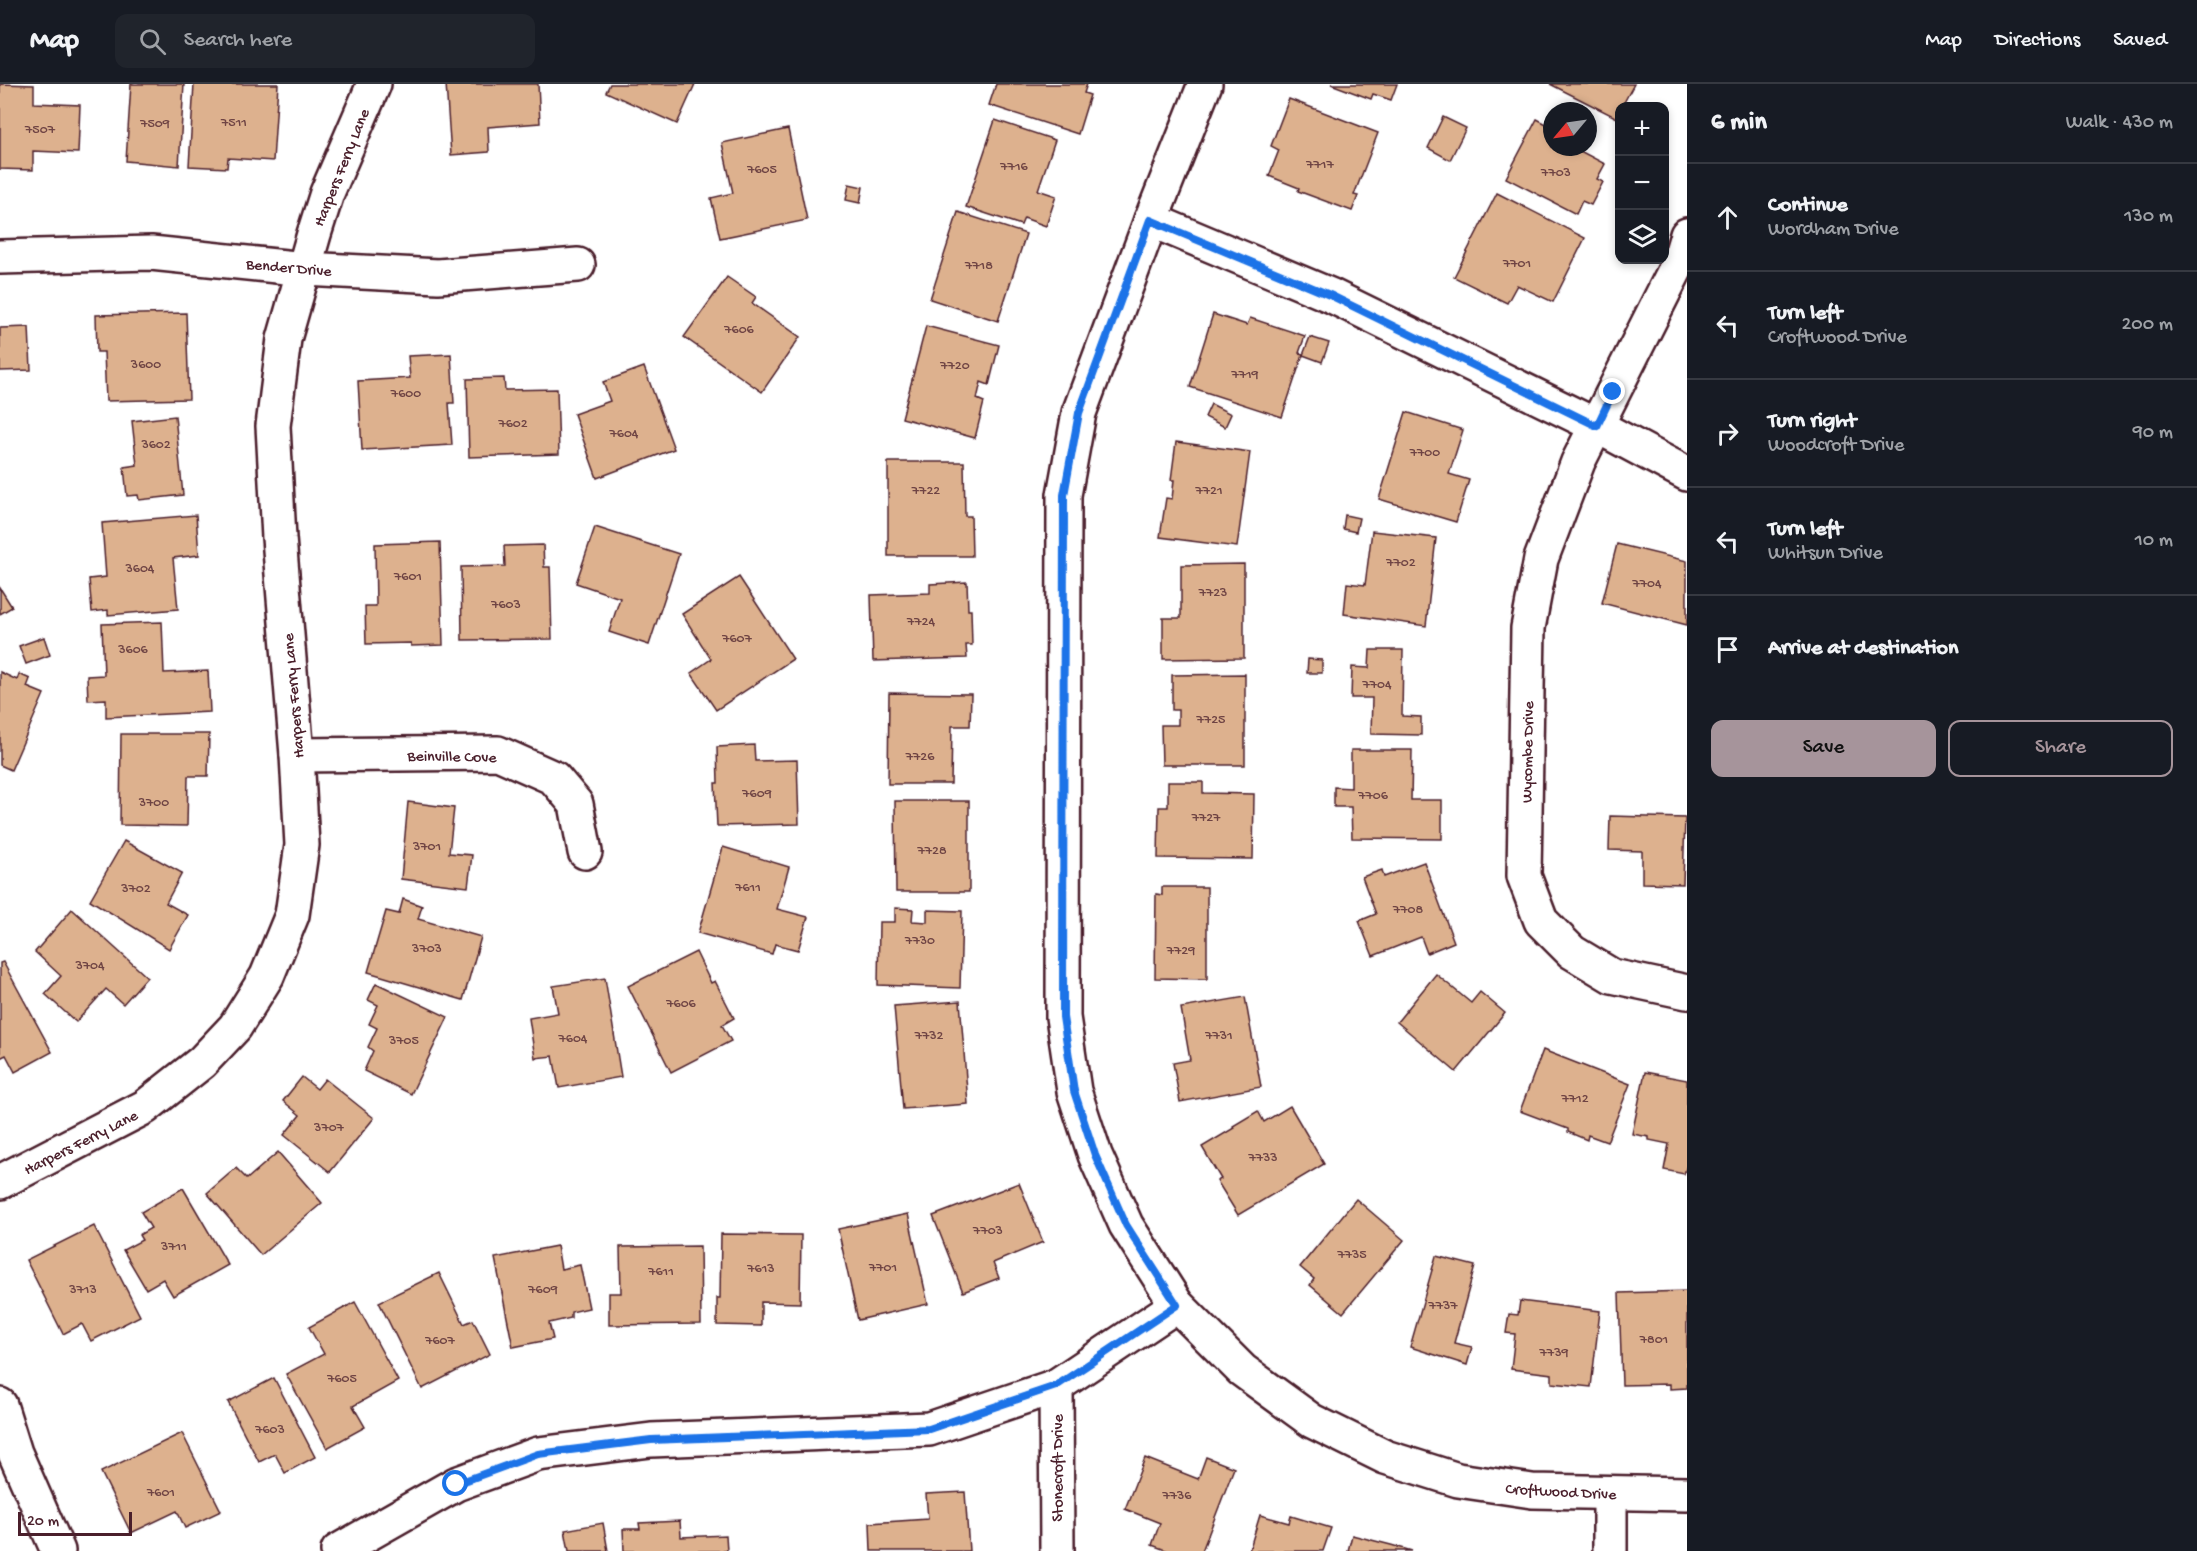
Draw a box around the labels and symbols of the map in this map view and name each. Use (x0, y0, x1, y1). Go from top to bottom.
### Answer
north arrow (1543, 102, 1597, 156)
street label: Harpers Ferry Lane (311, 106, 376, 230)
house number: 7511 (220, 115, 247, 132)
house number: 7509 (139, 116, 170, 133)
house number: 7507 (24, 122, 56, 139)
house number: 7717 (1305, 157, 1334, 174)
house number: 7716 (999, 159, 1029, 176)
house number: 7605 (746, 162, 777, 179)
house number: 7703 (1540, 165, 1571, 182)
street label: Bender Drive (244, 256, 333, 283)
house number: 7701 (1502, 256, 1531, 273)
house number: 7718 (964, 258, 993, 275)
house number: 7606 (723, 322, 755, 339)
house number: 3600 (130, 357, 161, 374)
house number: 7720 (939, 358, 970, 375)
house number: 7719 (1230, 367, 1259, 384)
route end (1599, 378, 1625, 404)
house number: 7600 (390, 386, 421, 403)
house number: 7602 (497, 416, 528, 433)
house number: 7604 (609, 426, 639, 443)
house number: 3602 (140, 437, 171, 454)
house number: 7700 (1409, 445, 1440, 462)
house number: 7722 (911, 483, 940, 500)
house number: 7721 (1194, 483, 1223, 500)
house number: 7702 (1385, 555, 1416, 572)
house number: 3604 (125, 561, 155, 578)
house number: 7601 (393, 569, 422, 586)
house number: 7704 (1631, 576, 1662, 593)
house number: 7723 (1198, 585, 1227, 602)
house number: 7603 (490, 597, 521, 614)
house number: 7724 (906, 614, 935, 631)
house number: 7607 (721, 631, 753, 648)
street label: Harpers Ferry Lane (281, 632, 310, 759)
house number: 3606 (117, 642, 149, 659)
house number: 7704 (1361, 677, 1392, 694)
street label: Wycombe Drive (1519, 700, 1540, 803)
house number: 7725 (1196, 712, 1225, 729)
street label: Beinville Cove (406, 748, 498, 769)
house number: 7726 (905, 749, 935, 766)
house number: 7609 (741, 786, 772, 803)
house number: 7706 (1357, 788, 1389, 805)
house number: 3700 (138, 795, 169, 812)
house number: 7727 (1191, 810, 1221, 827)
house number: 3701 (412, 839, 441, 856)
house number: 7728 (916, 843, 947, 860)
house number: 7611 (734, 880, 761, 897)
house number: 3702 (120, 881, 151, 898)
house number: 7708 (1392, 902, 1423, 919)
house number: 7730 (904, 933, 935, 950)
house number: 3703 (411, 941, 442, 958)
house number: 7729 (1166, 943, 1195, 960)
house number: 3704 (74, 958, 105, 975)
house number: 7606 (665, 996, 697, 1013)
house number: 7732 (914, 1028, 943, 1045)
house number: 7731 (1204, 1028, 1233, 1045)
house number: 7604 (558, 1031, 588, 1048)
house number: 3705 (388, 1033, 419, 1050)
house number: 7712 (1560, 1091, 1589, 1108)
street label: Harpers Ferry Lane (21, 1107, 142, 1181)
house number: 3707 (313, 1120, 345, 1137)
house number: 7733 (1247, 1150, 1278, 1167)
house number: 7703 (972, 1223, 1003, 1240)
house number: 3711 (160, 1239, 187, 1256)
house number: 7735 (1336, 1247, 1367, 1264)
house number: 7701 (868, 1260, 897, 1277)
house number: 7613 (746, 1261, 775, 1278)
house number: 7611 (647, 1264, 674, 1281)
house number: 3713 (68, 1282, 97, 1299)
house number: 7609 (527, 1282, 558, 1299)
house number: 7737 (1427, 1298, 1458, 1315)
house number: 7801 (1639, 1332, 1668, 1349)
house number: 7607 (424, 1333, 456, 1350)
house number: 7739 (1539, 1345, 1568, 1362)
house number: 7605 (326, 1371, 357, 1388)
street label: Stonecroft Drive (1050, 1413, 1069, 1522)
house number: 7603 (254, 1422, 285, 1439)
route start (442, 1470, 468, 1496)
street label: Croftwood Drive (1505, 1481, 1618, 1506)
house number: 7601 (146, 1485, 175, 1502)
house number: 7736 (1162, 1488, 1192, 1505)
scale bar (18, 1509, 132, 1536)

